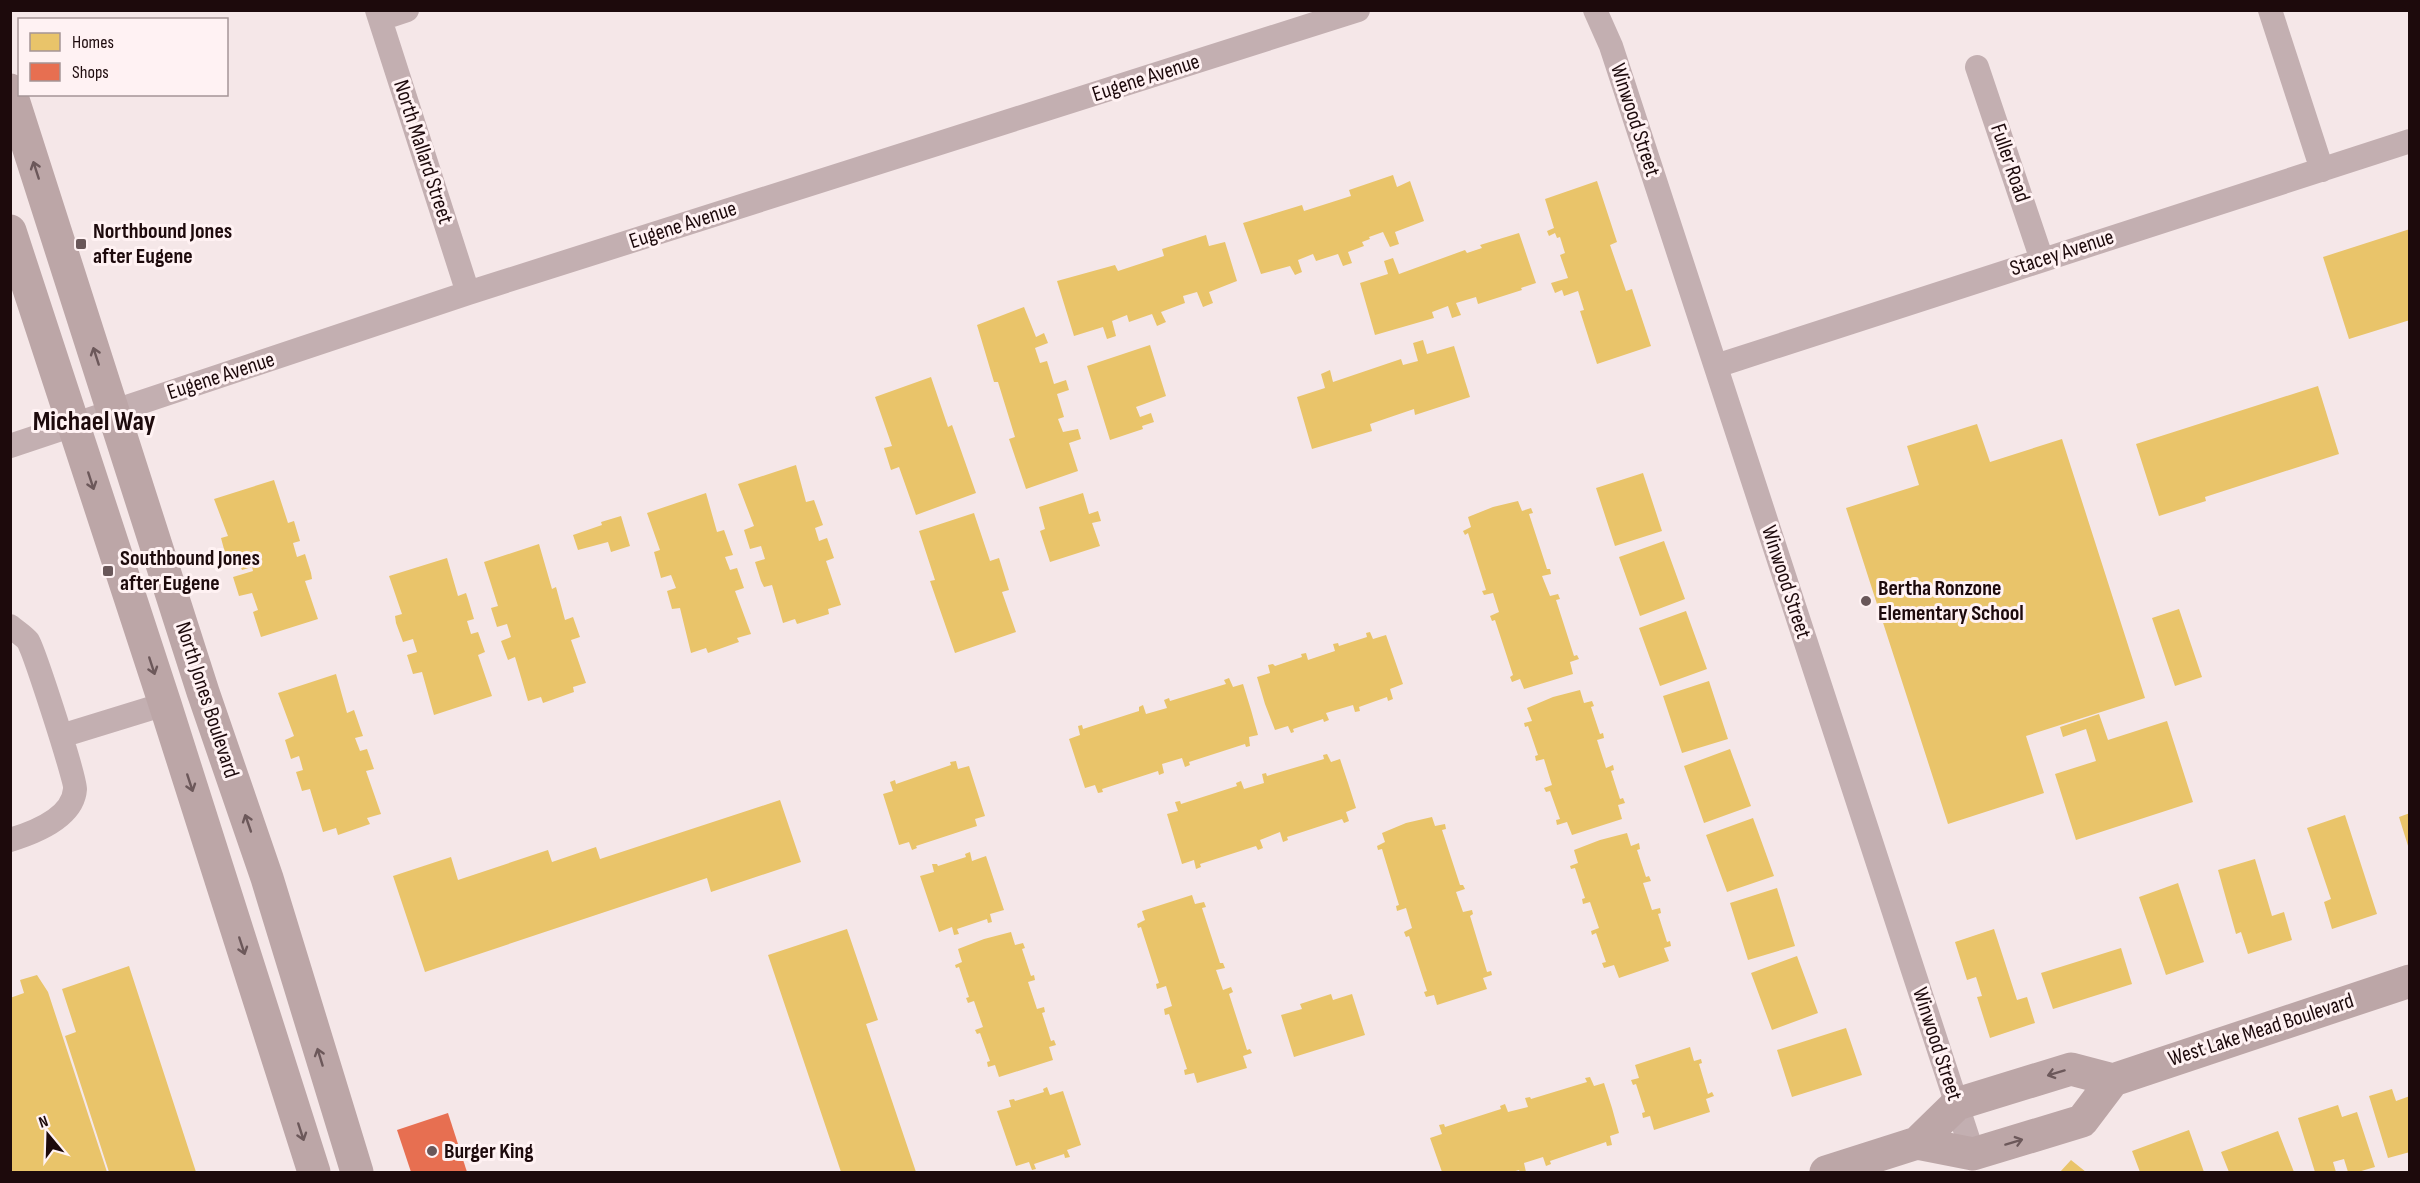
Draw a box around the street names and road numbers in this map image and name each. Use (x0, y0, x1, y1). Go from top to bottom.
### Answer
street label: Eugene Avenue (1089, 48, 1203, 108)
street label: Winwood Street (1604, 60, 1666, 180)
street label: North Mallard Street (387, 77, 459, 228)
street label: Fuller Road (1984, 120, 2036, 206)
street label: Eugene Avenue (626, 195, 740, 255)
street label: Stacey Avenue (2007, 224, 2117, 282)
street label: Eugene Avenue (164, 346, 278, 406)
street label: Winwood Street (1755, 522, 1817, 642)
street label: North Jones Boulevard (169, 619, 245, 781)
street label: Winwood Street (1906, 984, 1968, 1104)
street label: West Lake Mead Boulevard (2165, 987, 2357, 1073)

